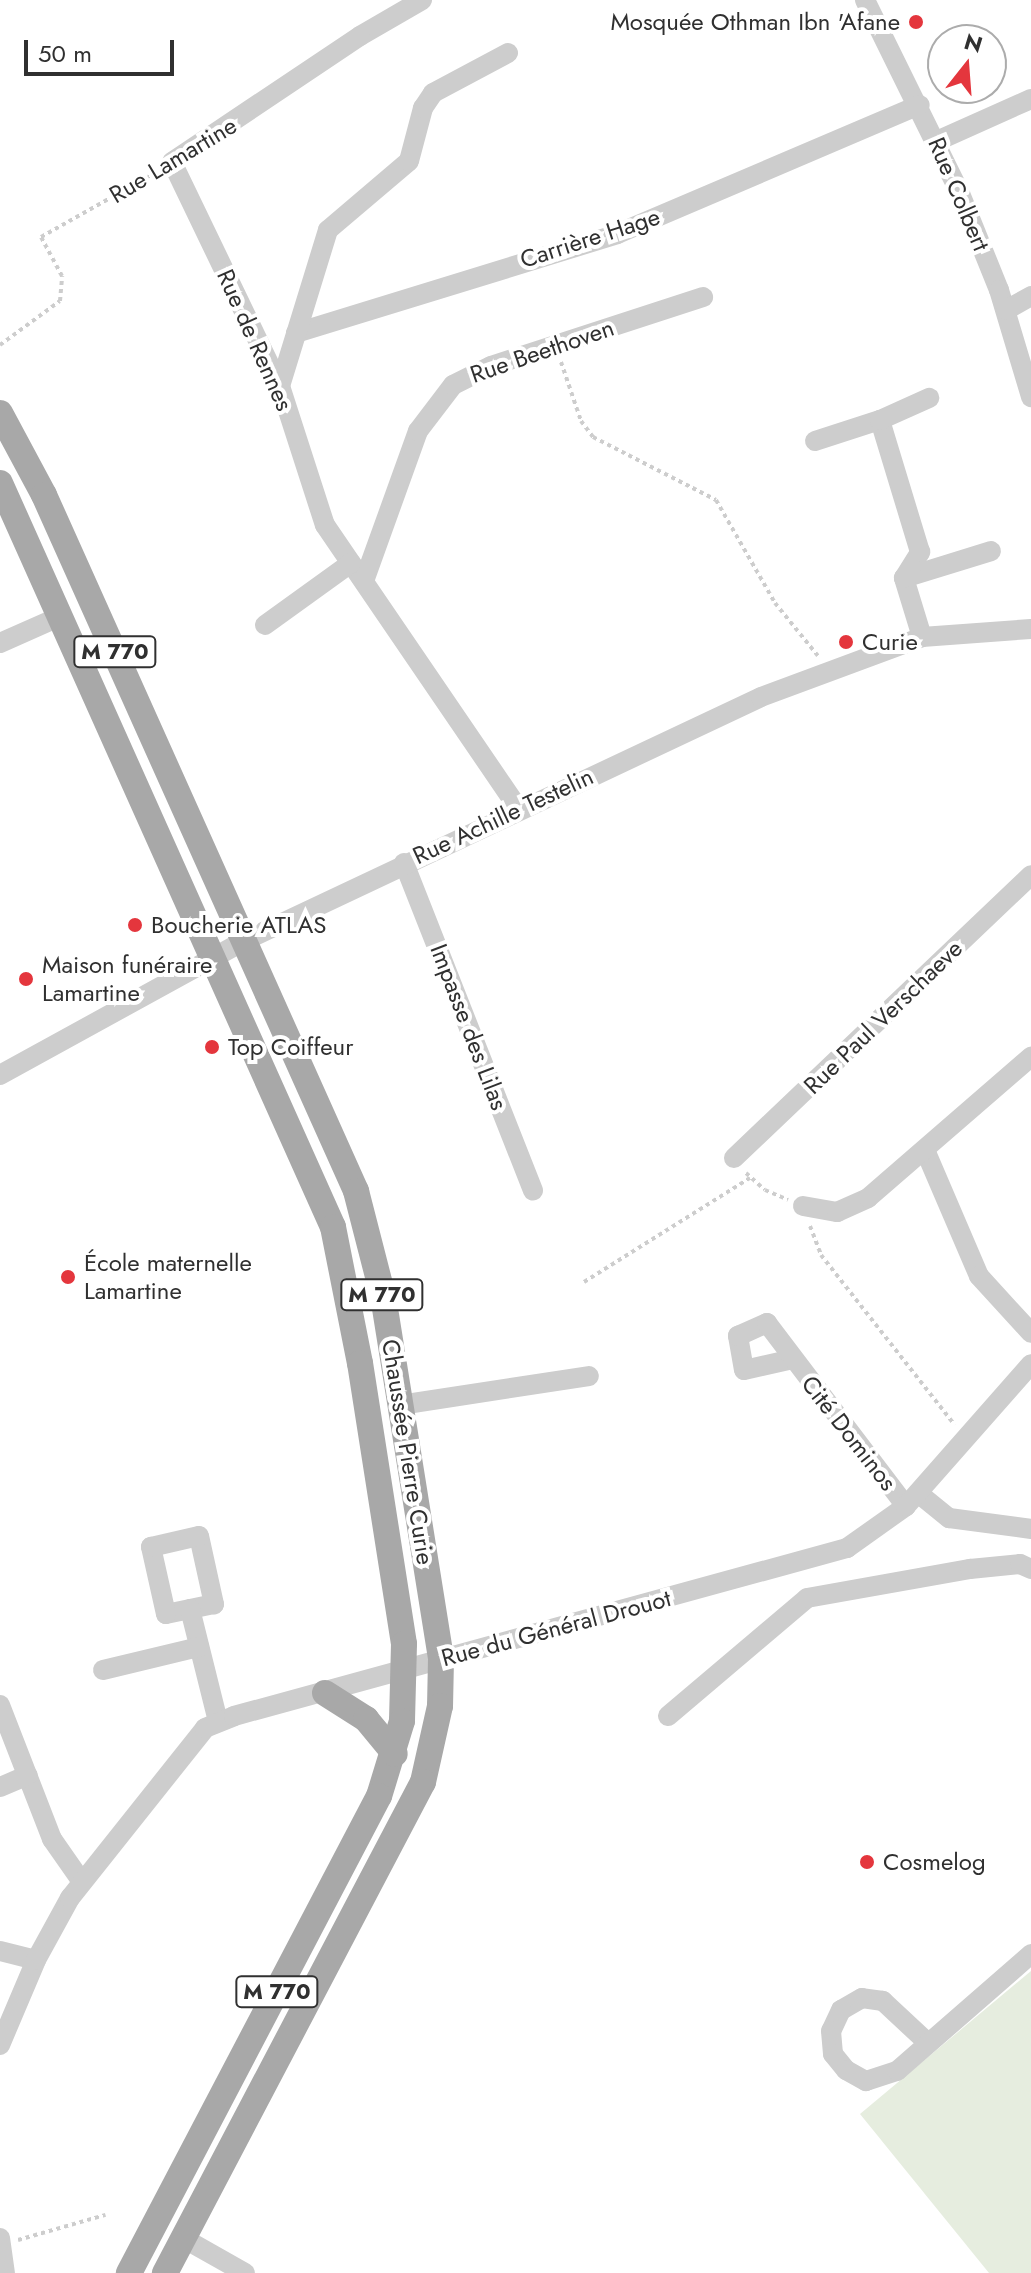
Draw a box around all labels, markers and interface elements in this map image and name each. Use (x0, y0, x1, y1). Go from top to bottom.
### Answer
place label: Mosquée Othman Ibn 'Afane (610, 8, 900, 36)
marker: Mosquée Othman Ibn 'Afane (907, 13, 925, 31)
scale bar (28, 24, 178, 74)
north arrow (927, 24, 1007, 104)
text: N (960, 25, 986, 61)
text: 50 m (38, 36, 92, 71)
street label: Rue Lamartine (104, 111, 242, 209)
street label: Rue Colbert (922, 133, 996, 255)
street label: Carrière Hage (516, 202, 664, 274)
street label: Rue de Rennes (211, 265, 299, 415)
street label: Rue Beethoven (466, 313, 618, 389)
place label: Curie (862, 628, 918, 656)
marker: Curie (837, 633, 855, 651)
road number: M 770 (73, 634, 157, 670)
street label: Rue Achille Testelin (408, 762, 598, 870)
place label: Boucherie ATLAS (151, 911, 326, 939)
marker: Boucherie ATLAS (126, 916, 144, 934)
street label: Rue Paul Verschaeve (798, 934, 968, 1100)
street label: Impasse des Lilas (424, 940, 514, 1114)
place label: Maison funéraire Lamartine (42, 951, 212, 1007)
marker: Maison funéraire Lamartine (17, 970, 35, 988)
place label: Top Coiffeur (228, 1033, 353, 1061)
marker: Top Coiffeur (203, 1038, 221, 1056)
place label: École maternelle Lamartine (84, 1249, 252, 1305)
marker: École maternelle Lamartine (59, 1268, 77, 1286)
road number: M 770 (340, 1277, 424, 1313)
street label: Chaussée Pierre Curie (376, 1337, 440, 1567)
street label: Cité Dominos (795, 1370, 903, 1496)
street label: Rue du Général Drouot (438, 1584, 674, 1672)
place label: Cosmelog (883, 1848, 986, 1876)
marker: Cosmelog (858, 1853, 876, 1871)
road number: M 770 (235, 1974, 319, 2010)

